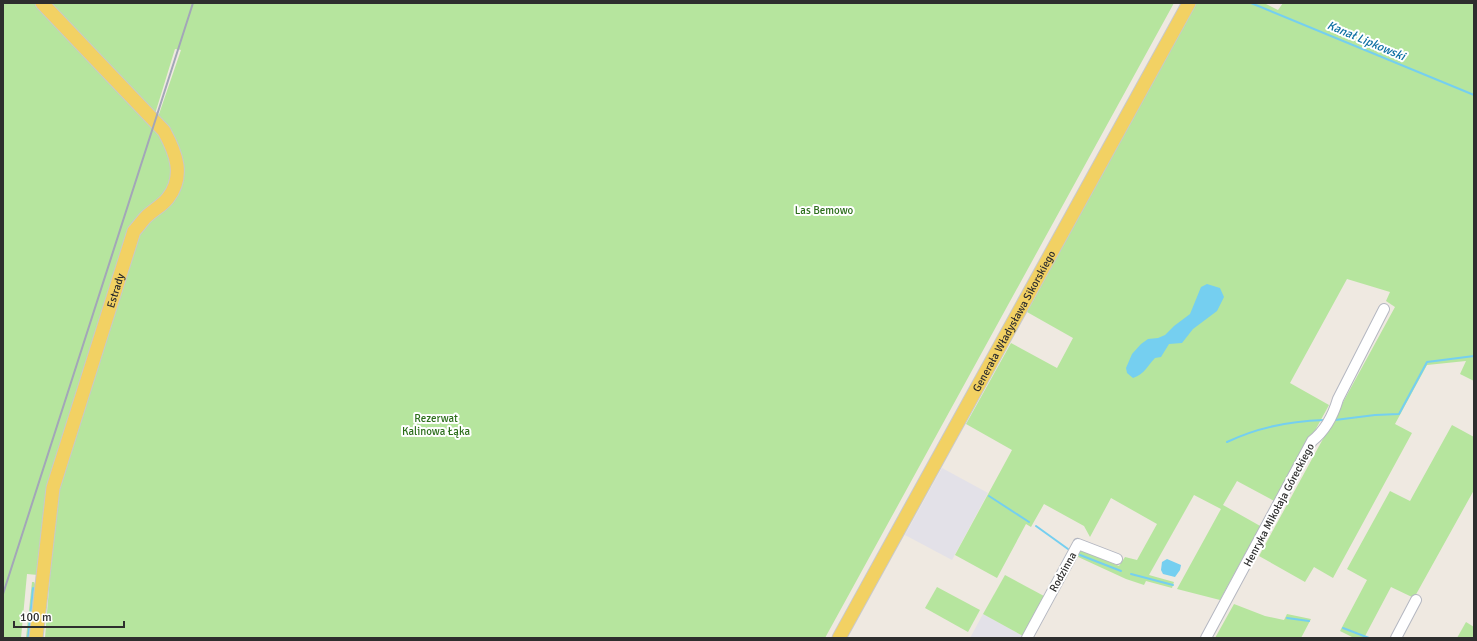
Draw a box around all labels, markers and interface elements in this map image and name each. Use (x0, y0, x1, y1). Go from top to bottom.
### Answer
water label: Kanał Lipkowski (1325, 18, 1409, 65)
park label: Las Bemowo (795, 204, 854, 217)
street label: Generała Władysława Sikorskiego (970, 248, 1058, 394)
street label: Estrady (104, 271, 127, 309)
park label: Rezerwat Kalinowa Łąka (402, 412, 471, 438)
street label: Henryka Mikołaja Góreckiego (1241, 441, 1317, 569)
street label: Rodzinna (1047, 549, 1079, 594)
scale bar (14, 603, 124, 629)
text: 100 m (20, 610, 52, 625)

